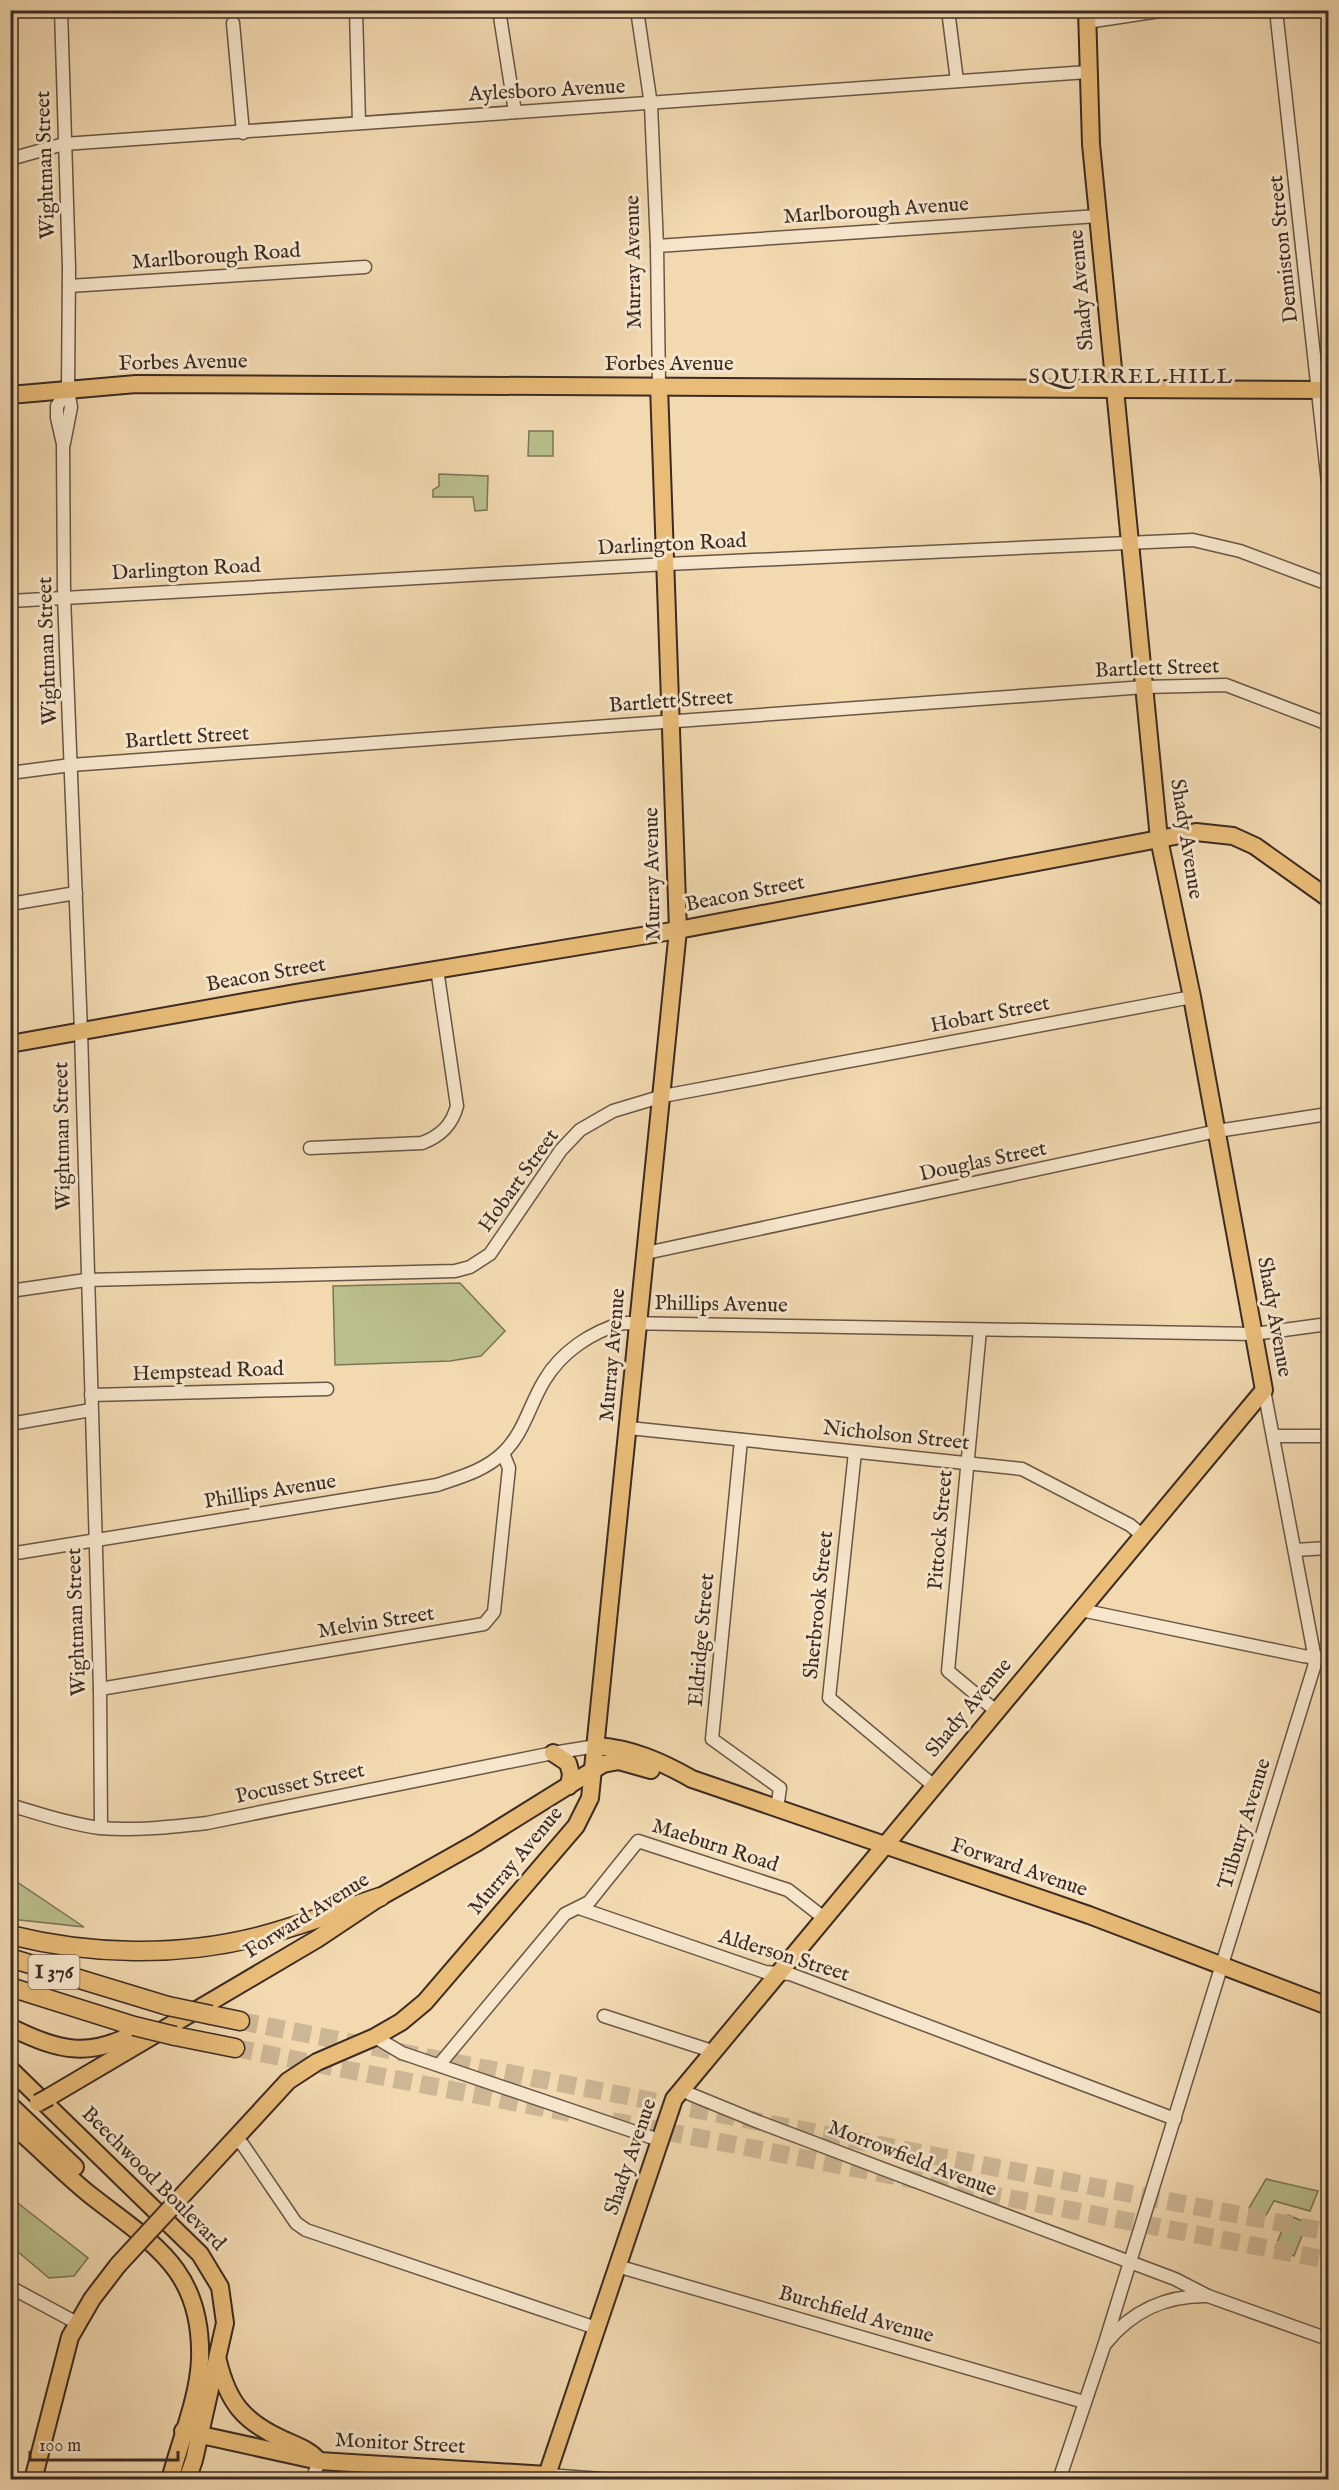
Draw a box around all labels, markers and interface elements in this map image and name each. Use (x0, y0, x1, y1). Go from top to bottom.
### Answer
street label: Aylesboro Avenue (467, 73, 626, 109)
street label: Wightman Street (30, 90, 62, 240)
street label: Denniston Street (1263, 174, 1305, 324)
street label: Marlborough Avenue (782, 191, 970, 231)
street label: Murray Avenue (619, 195, 649, 329)
street label: Shady Avenue (1063, 228, 1101, 352)
street label: Marlborough Road (131, 238, 302, 276)
street label: Forbes Avenue (118, 348, 248, 378)
street label: Forbes Avenue (604, 351, 734, 378)
district label: SQUIRREL HILL (1028, 363, 1234, 391)
street label: Darlington Road (597, 528, 748, 562)
street label: Darlington Road (111, 553, 262, 587)
street label: Wightman Street (32, 576, 64, 726)
street label: Bartlett Street (1094, 653, 1220, 685)
street label: Bartlett Street (608, 684, 734, 720)
street label: Bartlett Street (124, 720, 250, 756)
street label: Shady Avenue (1163, 777, 1209, 901)
street label: Murray Avenue (638, 807, 668, 941)
street label: Beacon Street (683, 869, 807, 919)
street label: Beacon Street (204, 951, 328, 999)
street label: Hobart Street (928, 990, 1052, 1040)
street label: Wightman Street (48, 1061, 78, 1211)
street label: Hobart Street (473, 1124, 565, 1238)
street label: Douglas Street (917, 1135, 1049, 1189)
street label: Shady Avenue (1250, 1255, 1298, 1379)
street label: Murray Avenue (594, 1287, 632, 1423)
street label: Phillips Avenue (654, 1290, 788, 1320)
street label: Hempstead Road (132, 1356, 285, 1388)
street label: Nicholson Street (821, 1415, 971, 1457)
street label: Phillips Avenue (202, 1468, 338, 1516)
street label: Pittock Street (922, 1469, 960, 1591)
street label: Sherbrook Street (798, 1530, 840, 1680)
street label: Wightman Street (61, 1547, 93, 1697)
street label: Eldridge Street (683, 1572, 721, 1708)
street label: Melvin Street (316, 1600, 436, 1646)
street label: Shady Avenue (920, 1653, 1019, 1763)
street label: Tilbury Avenue (1212, 1755, 1278, 1893)
street label: Pocusset Street (233, 1757, 367, 1811)
street label: Murray Avenue (463, 1801, 570, 1921)
street label: Maeburn Road (648, 1813, 782, 1879)
street label: Forward Avenue (947, 1832, 1091, 1904)
street label: Forward Avenue (239, 1867, 375, 1965)
street label: Alderson Street (715, 1923, 852, 1989)
road number: I 376 (28, 1955, 80, 1989)
street label: Shady Avenue (599, 2095, 664, 2219)
street label: Beechwood Boulevard (75, 2101, 232, 2258)
street label: Morrowfield Avenue (824, 2114, 1001, 2204)
street label: Burchfield Avenue (775, 2280, 937, 2350)
scale bar (30, 2424, 178, 2462)
street label: Monitor Street (334, 2427, 466, 2461)
text: 100 m (39, 2435, 81, 2458)

